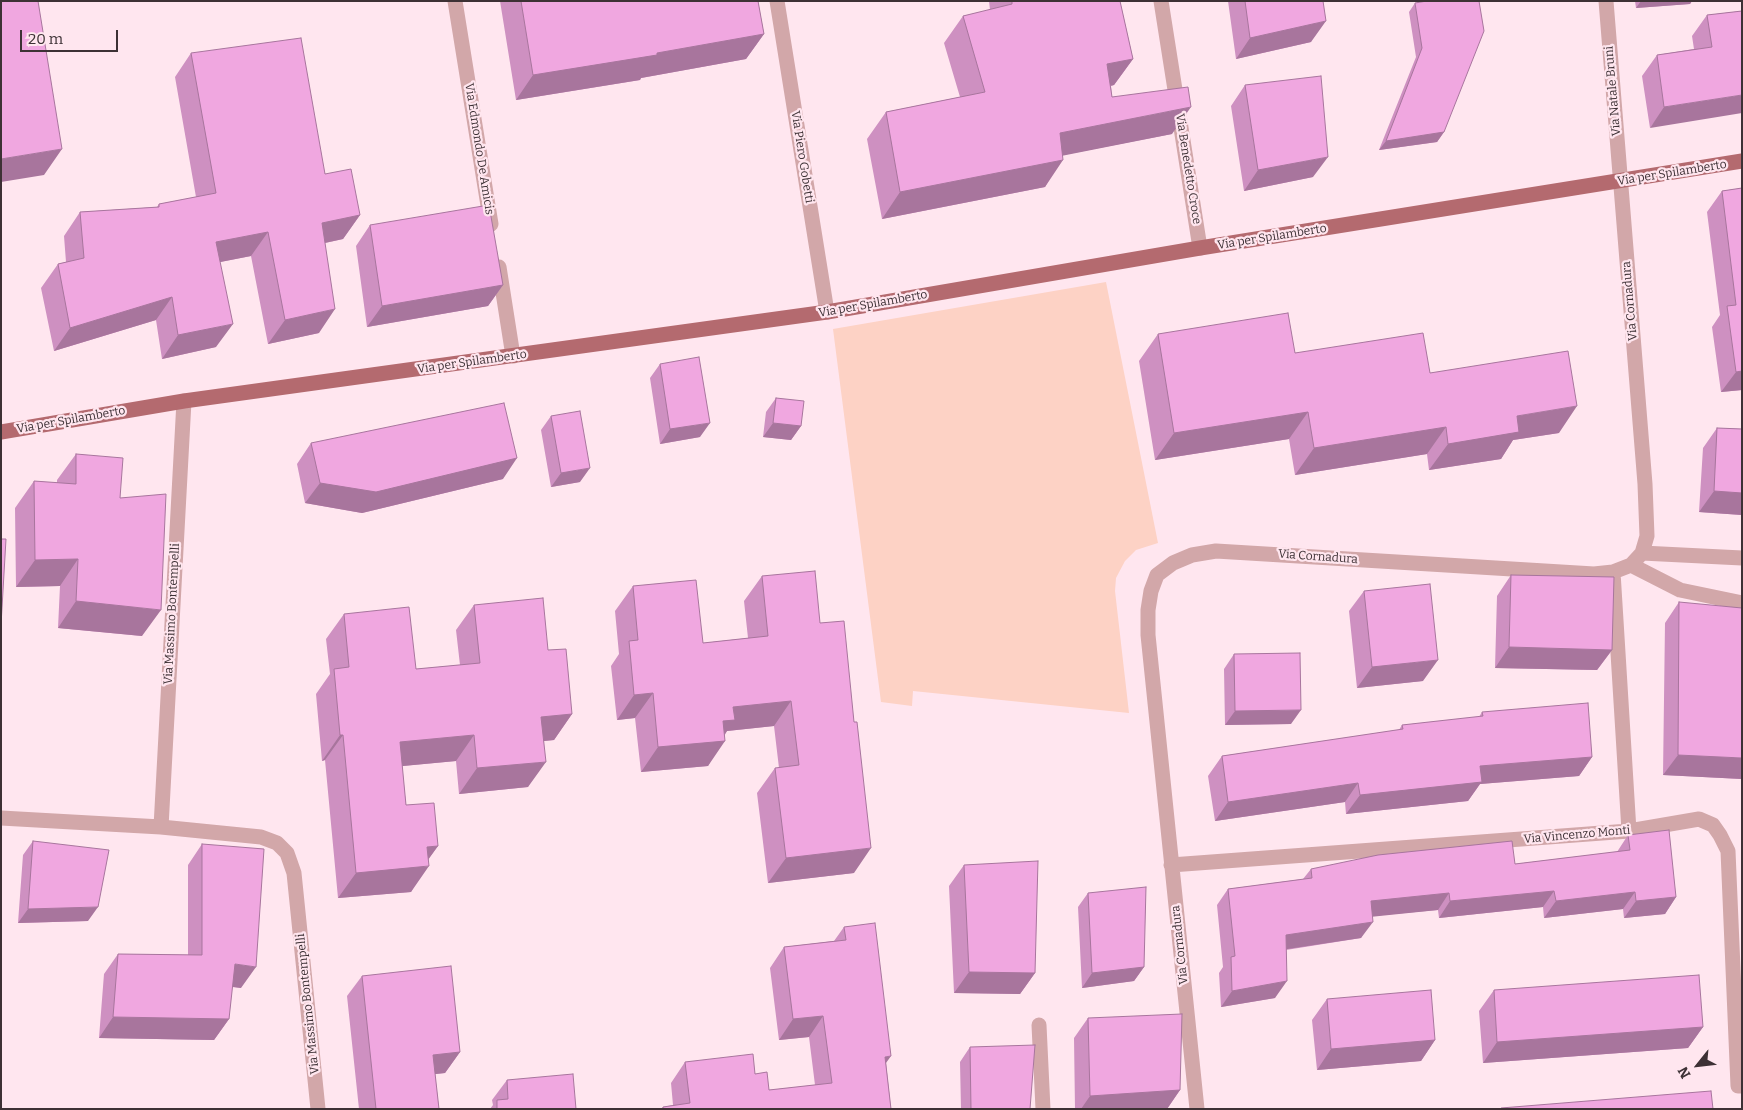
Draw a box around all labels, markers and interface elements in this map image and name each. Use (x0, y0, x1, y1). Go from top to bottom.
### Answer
scale bar (22, 20, 120, 52)
text: 20 m (28, 30, 63, 48)
street label: Via Natale Bruni (1602, 45, 1624, 137)
street label: Via Edmondo De Amicis (461, 82, 497, 216)
street label: Via Piero Gobetti (788, 110, 816, 204)
street label: Via Benedetto Croce (1172, 113, 1204, 225)
street label: Via per Spilamberto (1616, 157, 1728, 189)
street label: Via per Spilamberto (1216, 221, 1328, 253)
street label: Via Cornadura (1619, 261, 1641, 341)
street label: Via per Spilamberto (817, 287, 929, 321)
street label: Via per Spilamberto (416, 347, 528, 377)
street label: Via per Spilamberto (15, 403, 127, 437)
street label: Via Massimo Bontempelli (161, 543, 183, 685)
street label: Via Cornadura (1278, 547, 1358, 567)
street label: Via Vincenzo Monti (1523, 823, 1631, 847)
street label: Via Cornadura (1169, 905, 1191, 985)
street label: Via Massimo Bontempelli (293, 933, 323, 1075)
north arrow (1673, 1040, 1723, 1090)
text: N (1674, 1064, 1694, 1081)

